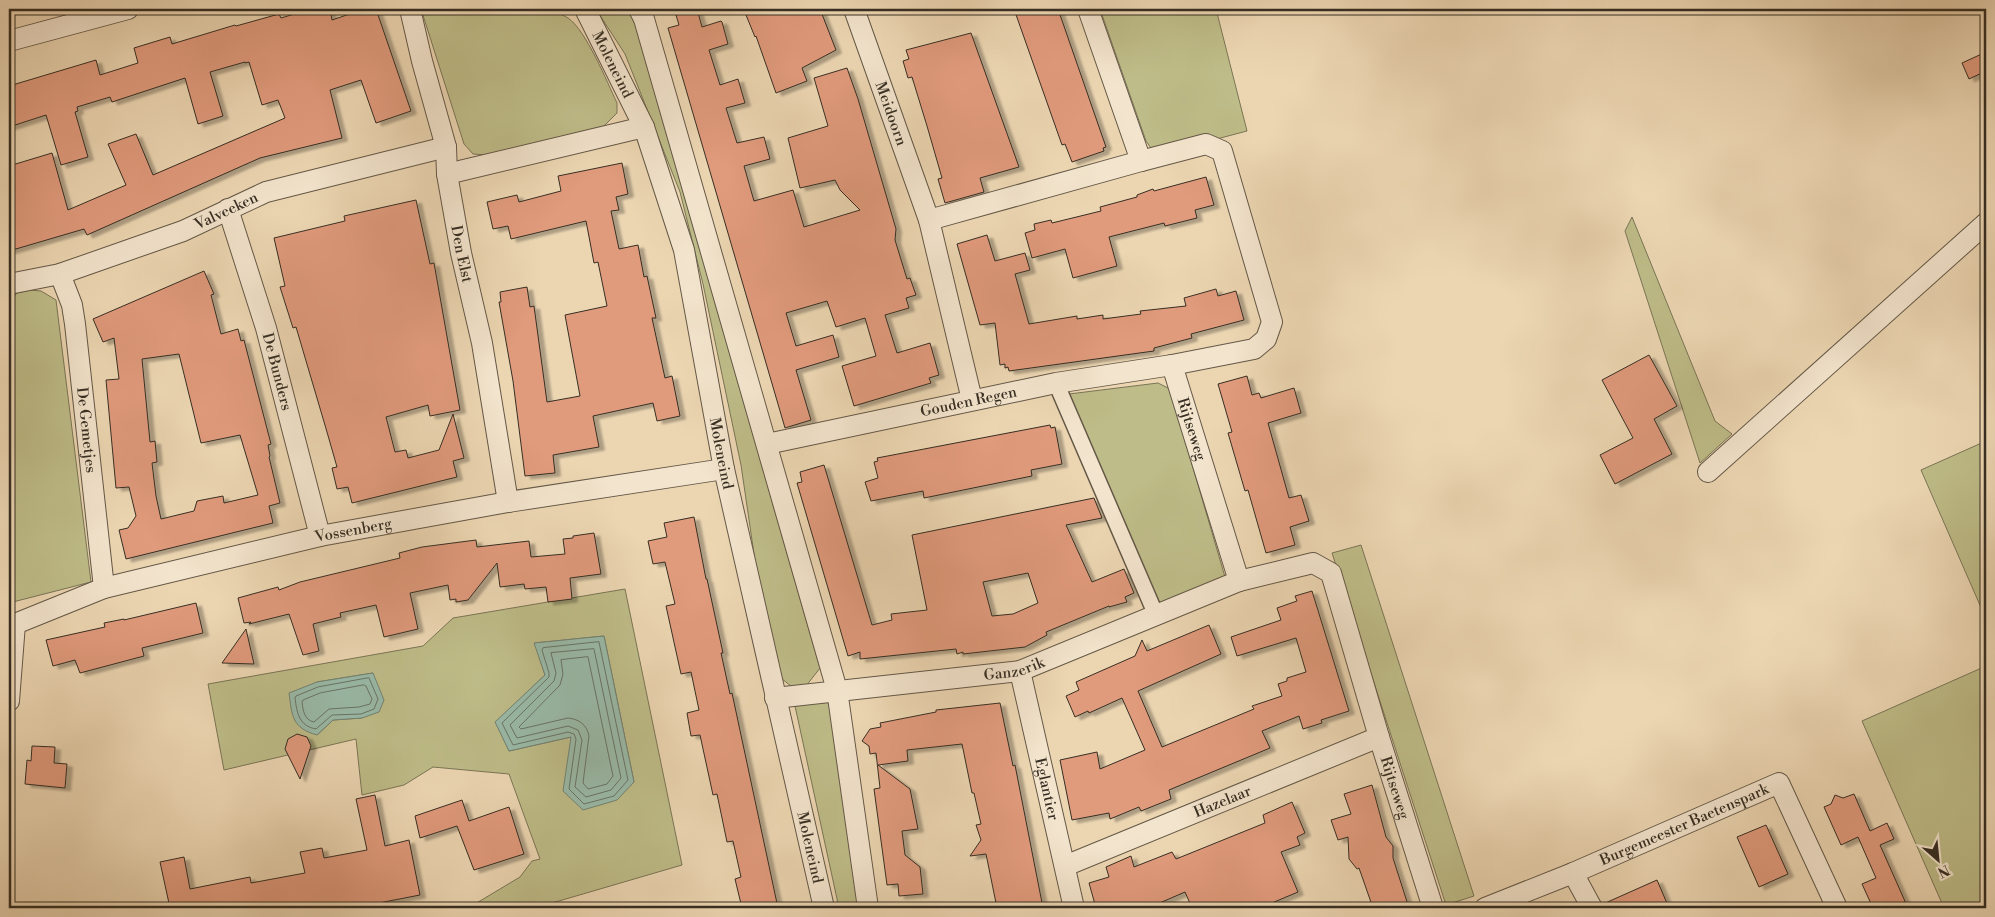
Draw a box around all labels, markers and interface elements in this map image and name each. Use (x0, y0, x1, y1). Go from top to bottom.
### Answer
street label: Moleneind (588, 28, 637, 102)
street label: Meidoorn (871, 79, 911, 148)
street label: Valveeken (191, 188, 261, 235)
street label: Den Elst (446, 224, 477, 285)
street label: De Bunders (258, 331, 296, 413)
street label: Gouden Regen (919, 383, 1019, 421)
street label: De Gemetjes (72, 386, 100, 474)
street label: Rijtseweg (1173, 395, 1210, 463)
street label: Moleneind (705, 416, 737, 492)
street label: Vossenberg (312, 514, 394, 547)
street label: Ganzerik (983, 653, 1048, 685)
street label: Rijtseweg (1376, 754, 1413, 822)
street label: Eglantier (1030, 756, 1063, 823)
street label: Burgemeester Baetenspark (1596, 779, 1773, 871)
street label: Hazelaar (1191, 781, 1255, 822)
street label: Moleneind (792, 810, 827, 886)
north arrow (1912, 834, 1962, 884)
text: N (1934, 860, 1952, 881)

